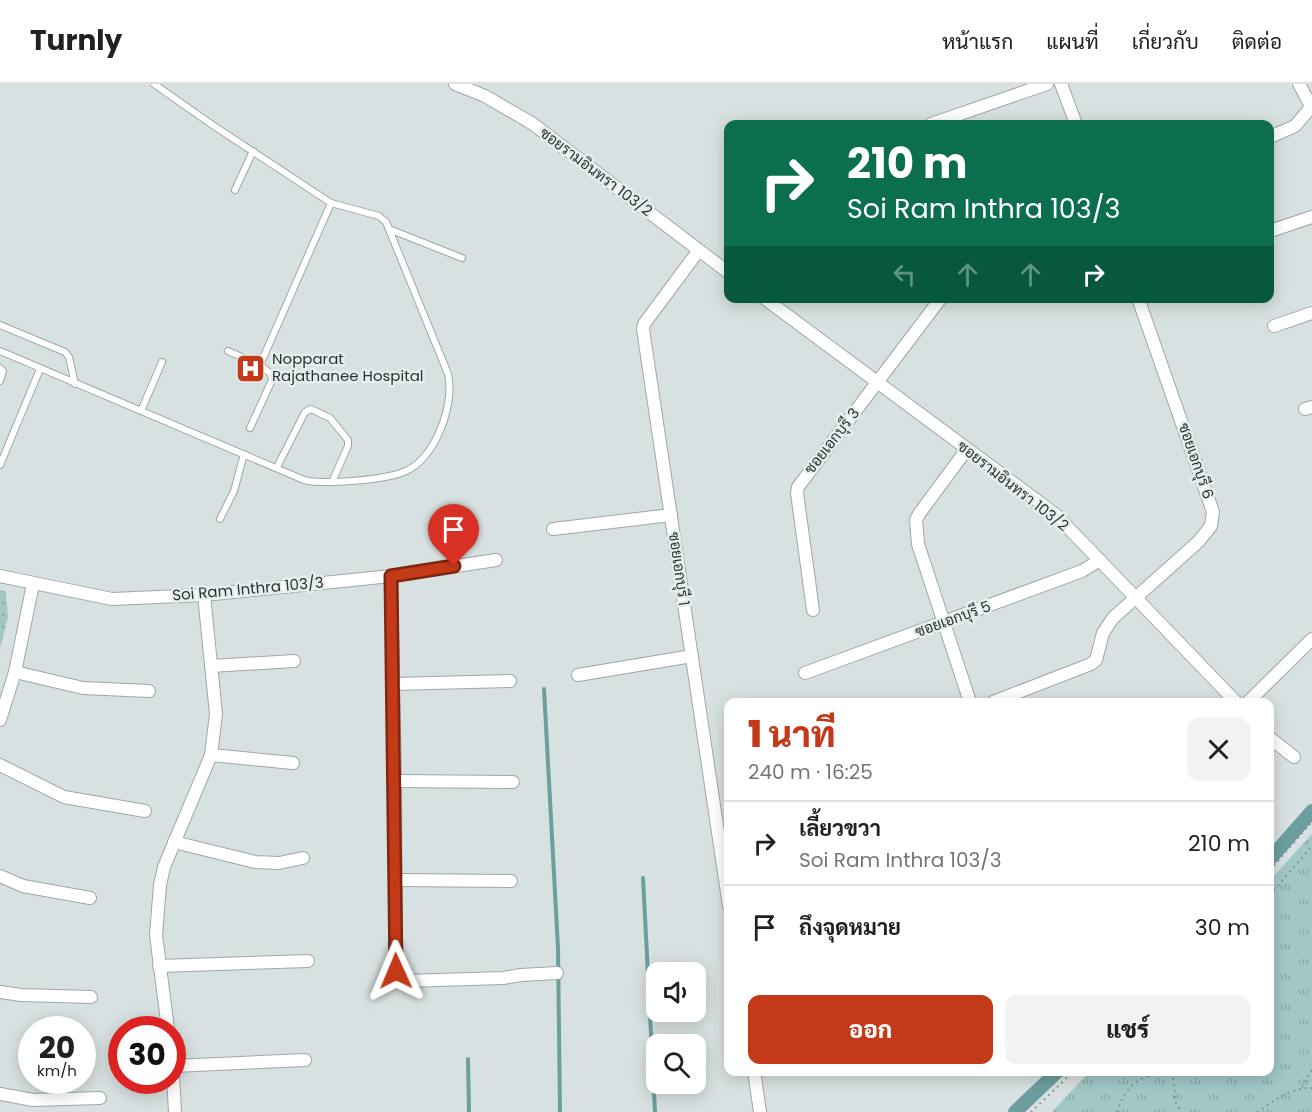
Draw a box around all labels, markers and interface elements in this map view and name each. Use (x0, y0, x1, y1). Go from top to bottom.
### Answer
text: Turnly (30, 21, 122, 60)
text: หน้าแรก (942, 27, 1013, 56)
text: แผนที่ (1046, 27, 1099, 56)
text: เกี่ยวกับ (1132, 27, 1199, 56)
text: ติดต่อ (1232, 27, 1282, 56)
street label: ซอยรามอินทรา 103/2 (536, 122, 657, 221)
text: 210 m (847, 134, 968, 193)
icon: right (748, 144, 826, 222)
text: Soi Ram Inthra 103/3 (847, 190, 1120, 227)
icon: left (888, 258, 921, 291)
icon: ahead (951, 258, 984, 291)
icon: ahead (1014, 258, 1047, 291)
icon: right (1077, 258, 1110, 291)
place label: Nopparat Rajathanee Hospital (272, 348, 423, 386)
hospital icon: Nopparat Rajathanee Hospital (235, 352, 267, 384)
street label: ซอยเอกบุรี 3 (799, 403, 865, 479)
street label: ซอยเอกบุรี 6 (1173, 420, 1219, 502)
street label: ซอยรามอินทรา 103/2 (953, 435, 1073, 536)
pin (428, 504, 479, 566)
icon: arrive (437, 513, 470, 546)
street label: ซอยเอกบุรี 1 (663, 531, 695, 607)
street label: Soi Ram Inthra 103/3 (171, 571, 325, 606)
street label: ซอยเอกบุรี 5 (912, 595, 994, 643)
text: 1 นาที (748, 709, 836, 760)
button: close (1187, 718, 1250, 781)
text: 240 m · 16:25 (748, 758, 873, 786)
text: เลี้ยวขวา (799, 813, 881, 844)
icon: right (748, 827, 781, 860)
text: 210 m (1188, 828, 1250, 859)
text: Soi Ram Inthra 103/3 (799, 846, 1002, 874)
icon: arrive (748, 911, 781, 944)
text: ถึงจุดหมาย (799, 912, 901, 943)
text: 30 m (1195, 912, 1250, 943)
position arrow (364, 939, 428, 1003)
map controls (646, 962, 706, 1094)
button: sound (646, 962, 706, 1022)
button: ออก (748, 995, 993, 1064)
button: แชร์ (1005, 995, 1250, 1064)
speed limit sign: 30 (108, 1016, 186, 1094)
text: 20 (39, 1026, 75, 1069)
button: search (646, 1034, 706, 1094)
text: km/h (37, 1060, 77, 1081)

